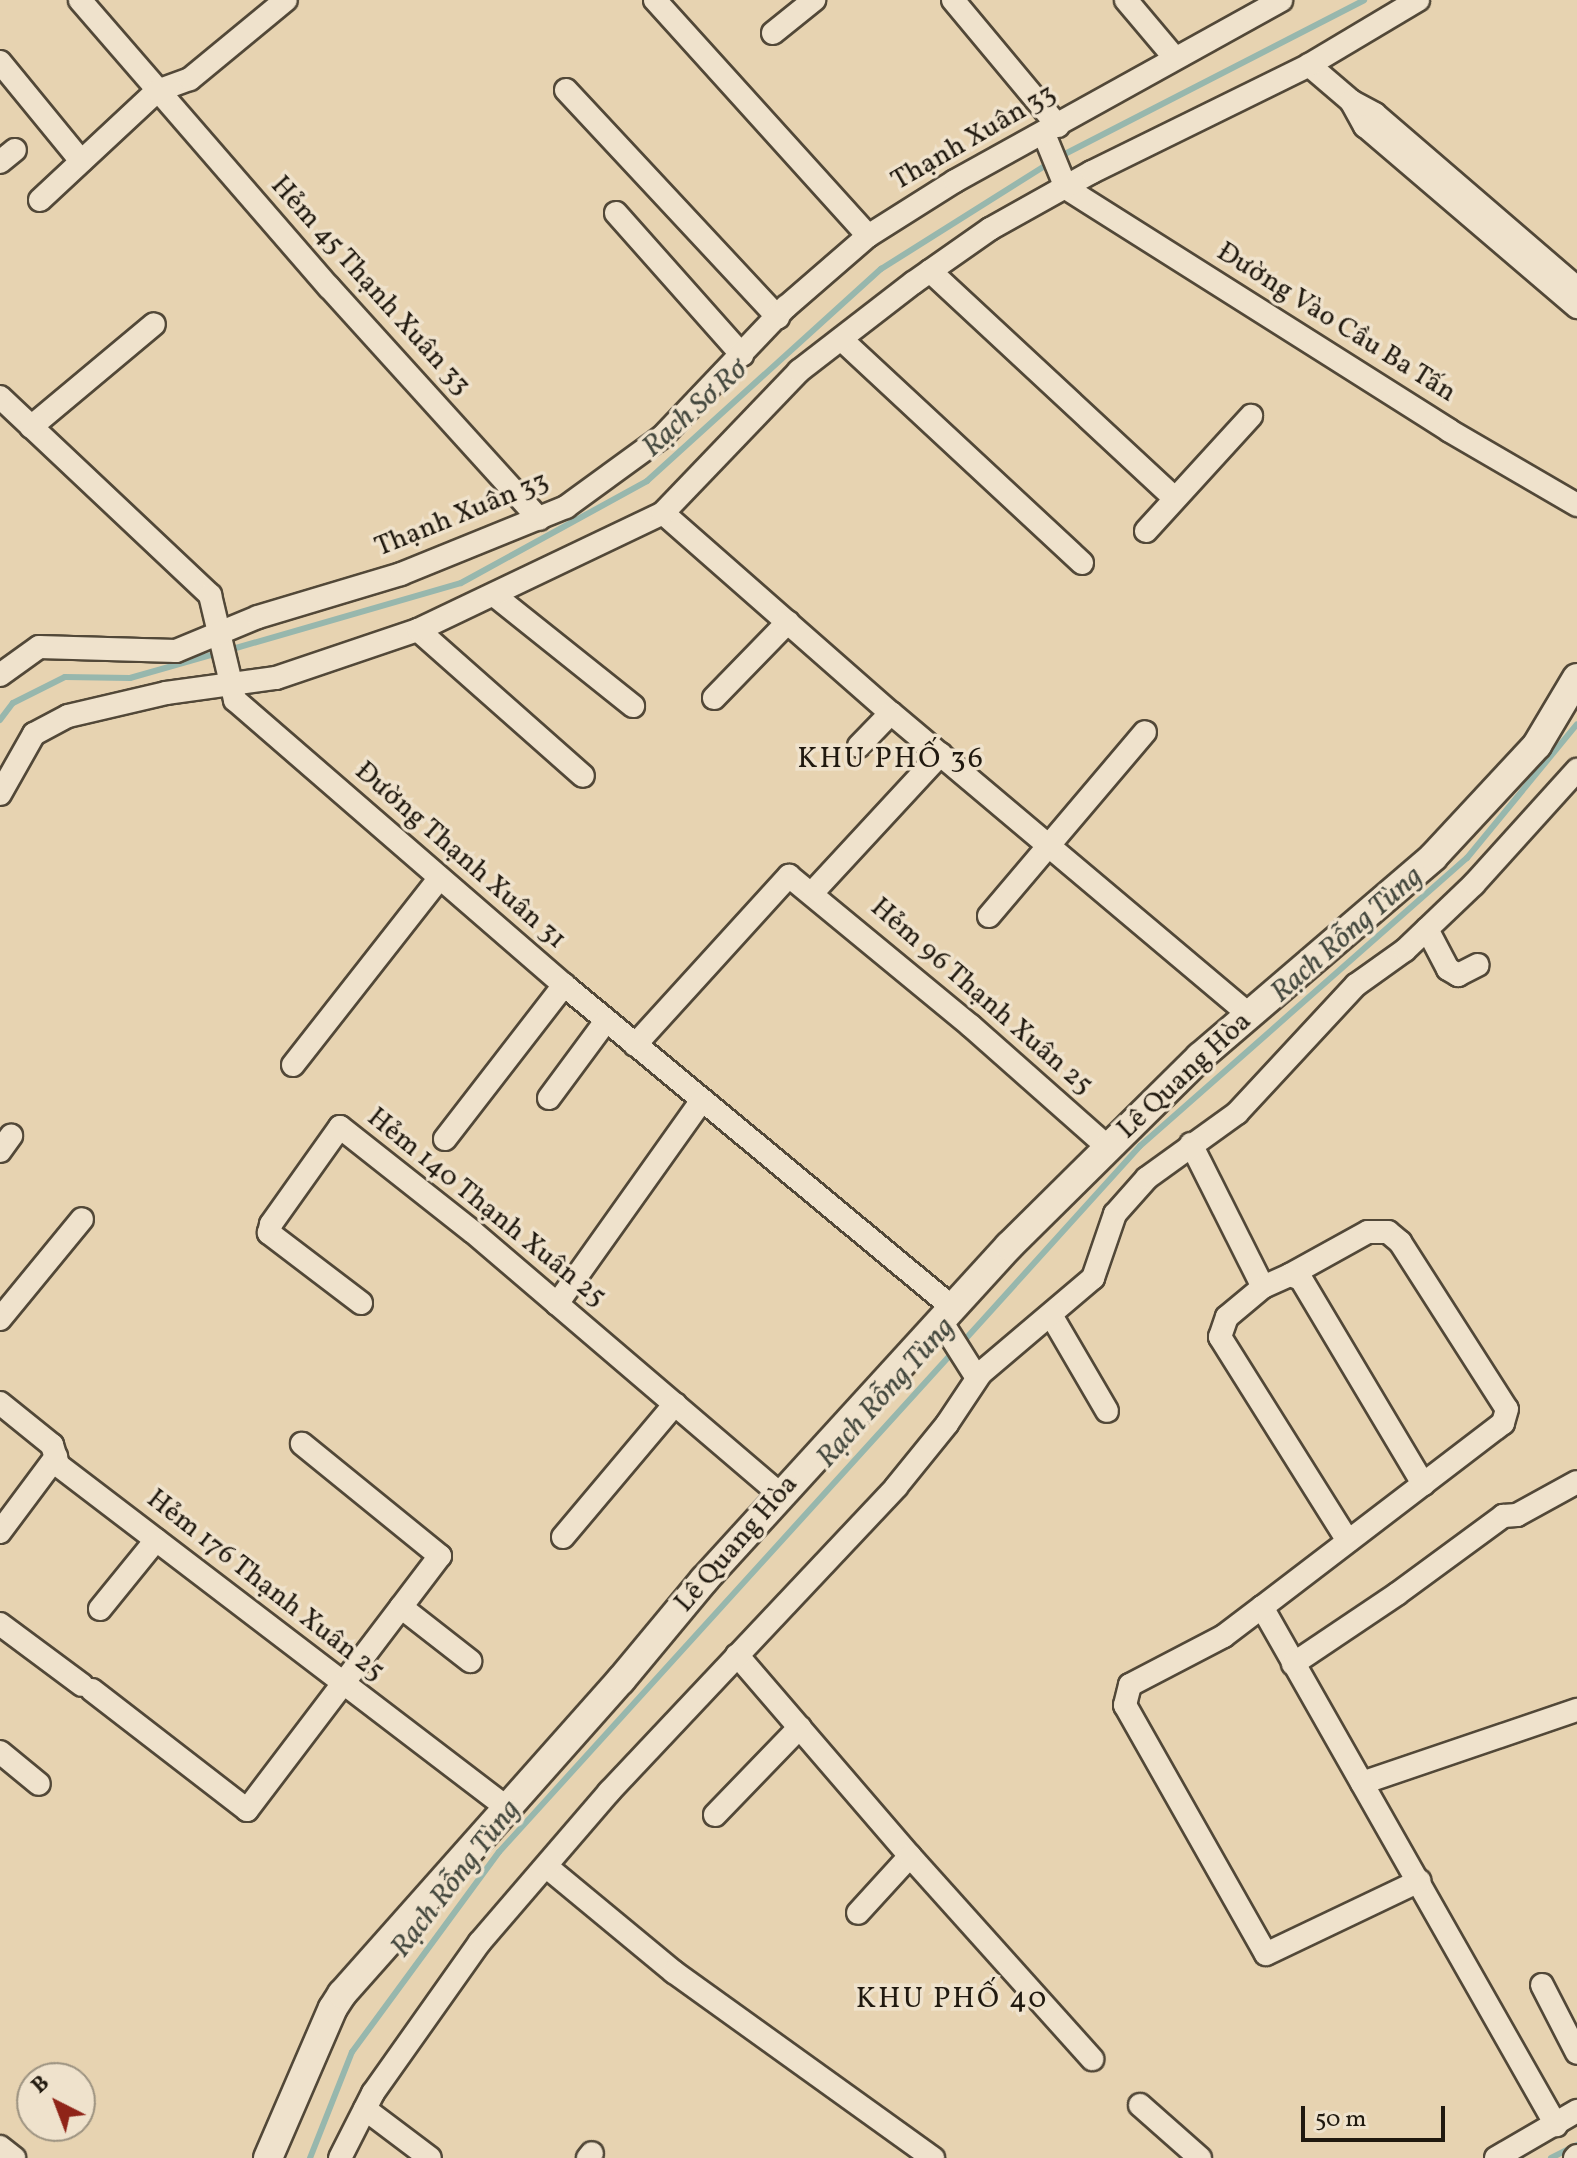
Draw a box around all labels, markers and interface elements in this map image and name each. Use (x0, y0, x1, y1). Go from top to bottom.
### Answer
street label: Thạnh Xuân 33 (886, 77, 1062, 199)
street label: Hẻm 45 Thạnh Xuân 33 (263, 169, 477, 403)
street label: Đường Vào Cầu Ba Tấn (1209, 235, 1463, 411)
water label: Rạch Sơ Rơ (635, 353, 755, 465)
street label: Thạnh Xuân 33 (370, 465, 554, 565)
district label: KHU PHỐ 36 (797, 741, 985, 777)
street label: Đường Thạnh Xuân 31 (347, 755, 573, 957)
water label: Rạch Rỗng Tùng (1264, 859, 1430, 1011)
street label: Hẻm 96 Thạnh Xuân 25 (863, 891, 1099, 1103)
street label: Lê Quang Hòa (1111, 1005, 1259, 1147)
street label: Hẻm 140 Thạnh Xuân 25 (360, 1101, 612, 1315)
water label: Rạch Rỗng Tùng (809, 1310, 963, 1476)
street label: Lê Quang Hòa (668, 1468, 806, 1620)
street label: Hẻm 176 Thạnh Xuân 25 (139, 1483, 391, 1689)
water label: Rạch Rỗng Tùng (383, 1793, 529, 1965)
district label: KHU PHỐ 40 (856, 1981, 1048, 2017)
north arrow (16, 2062, 96, 2142)
text: B (25, 2069, 57, 2102)
scale bar (1305, 2090, 1449, 2140)
text: 50 m (1315, 2103, 1367, 2137)

